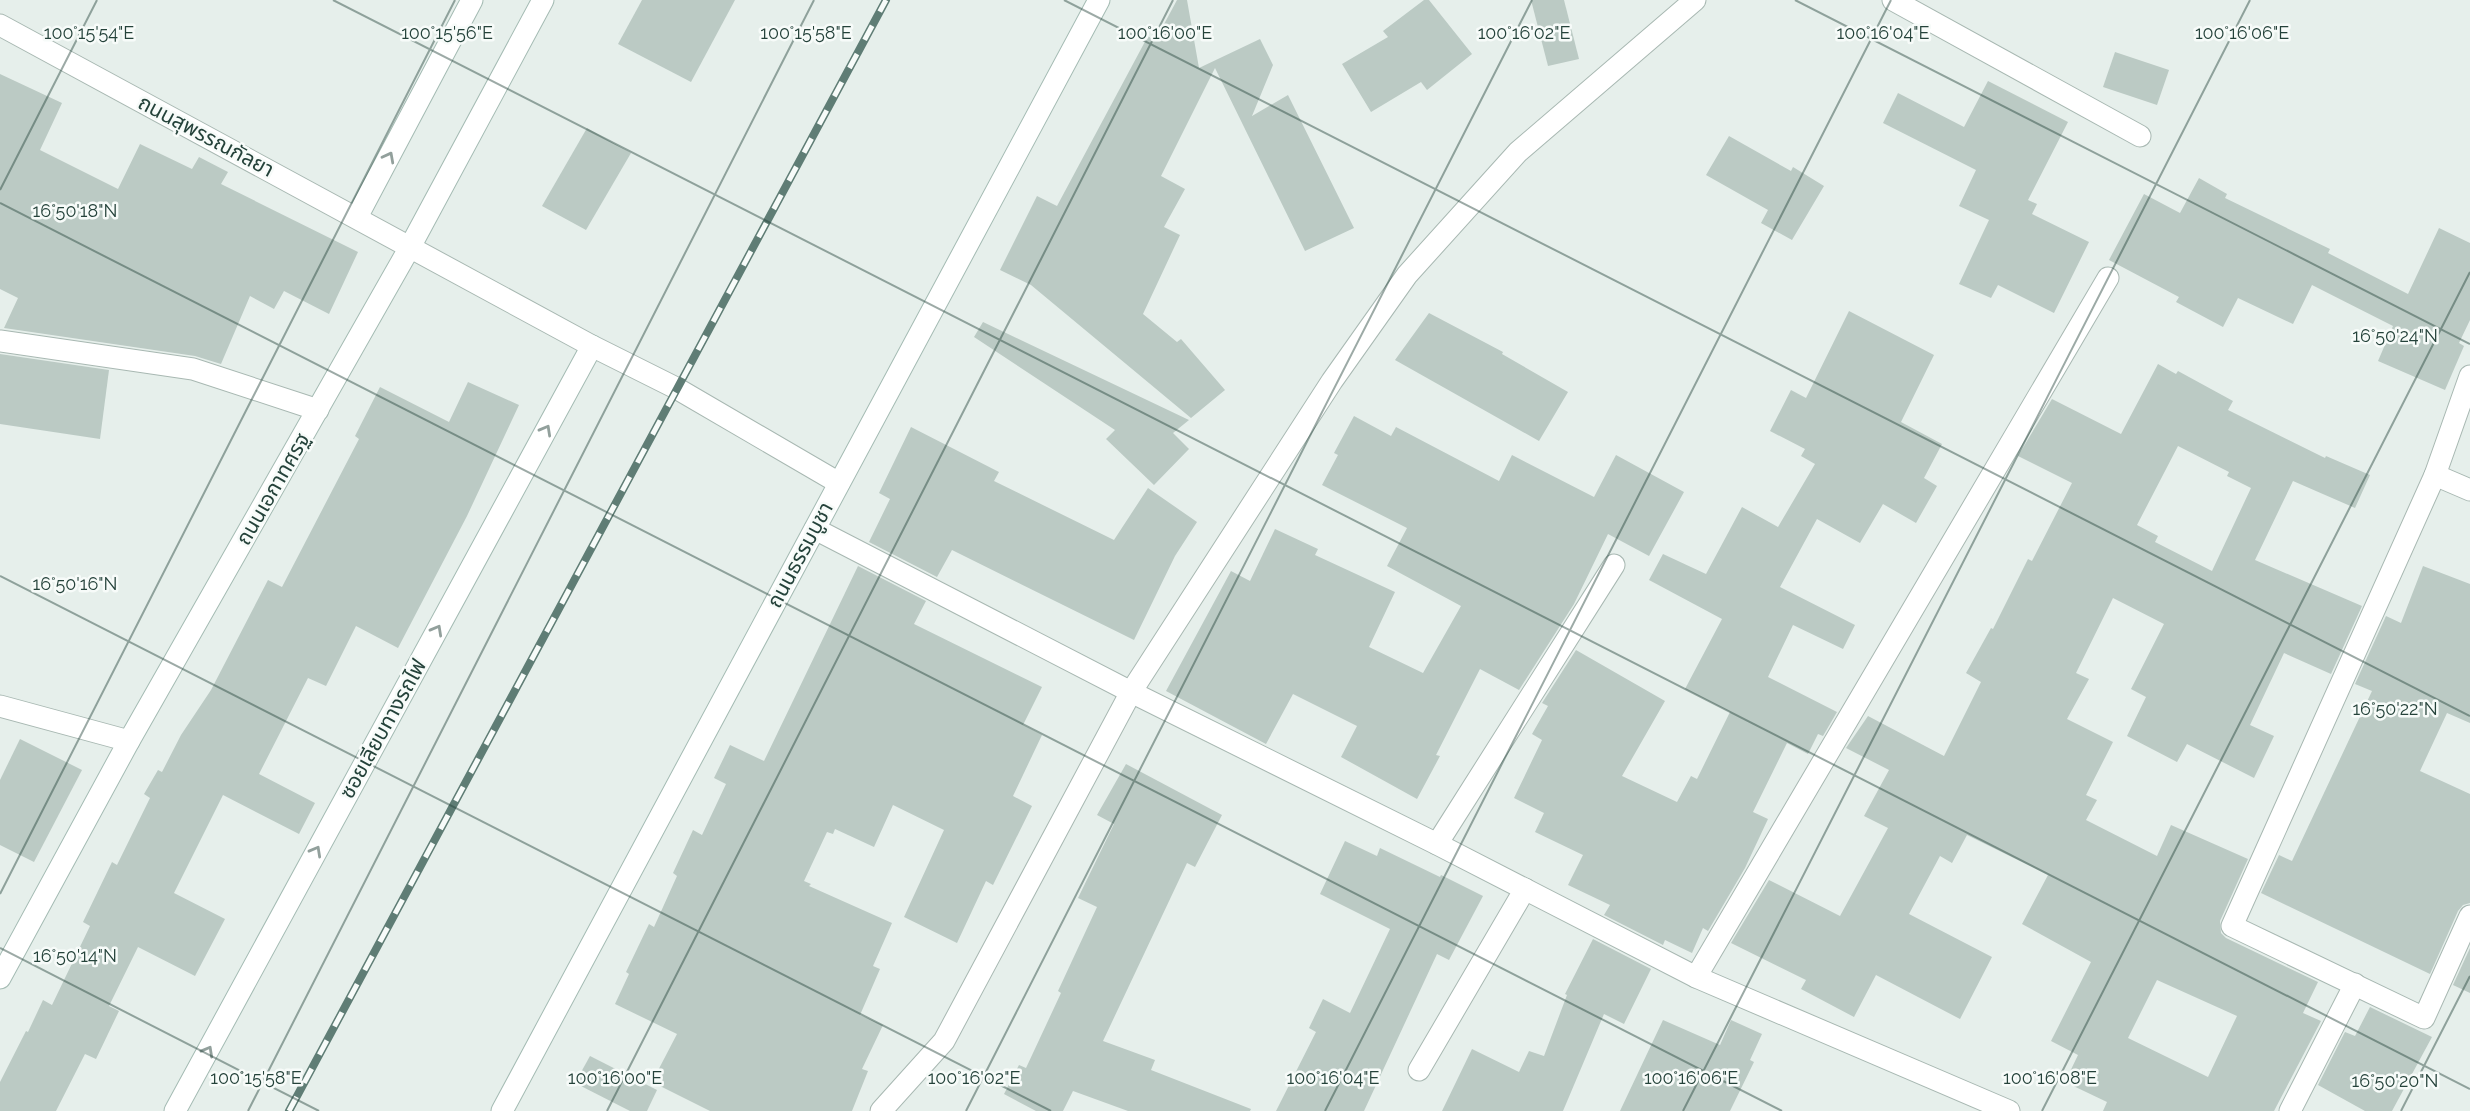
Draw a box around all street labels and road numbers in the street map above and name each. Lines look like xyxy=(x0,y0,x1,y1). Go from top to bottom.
street label: ถนนสุพรรณกัลยา xyxy=(134,89,278,183)
street label: ถนนเอกาทศรฐ xyxy=(230,428,315,549)
street label: ถนนธรรมบูชา xyxy=(761,498,839,612)
street label: ซอยเลียบทางรถไฟ xyxy=(334,655,431,803)

